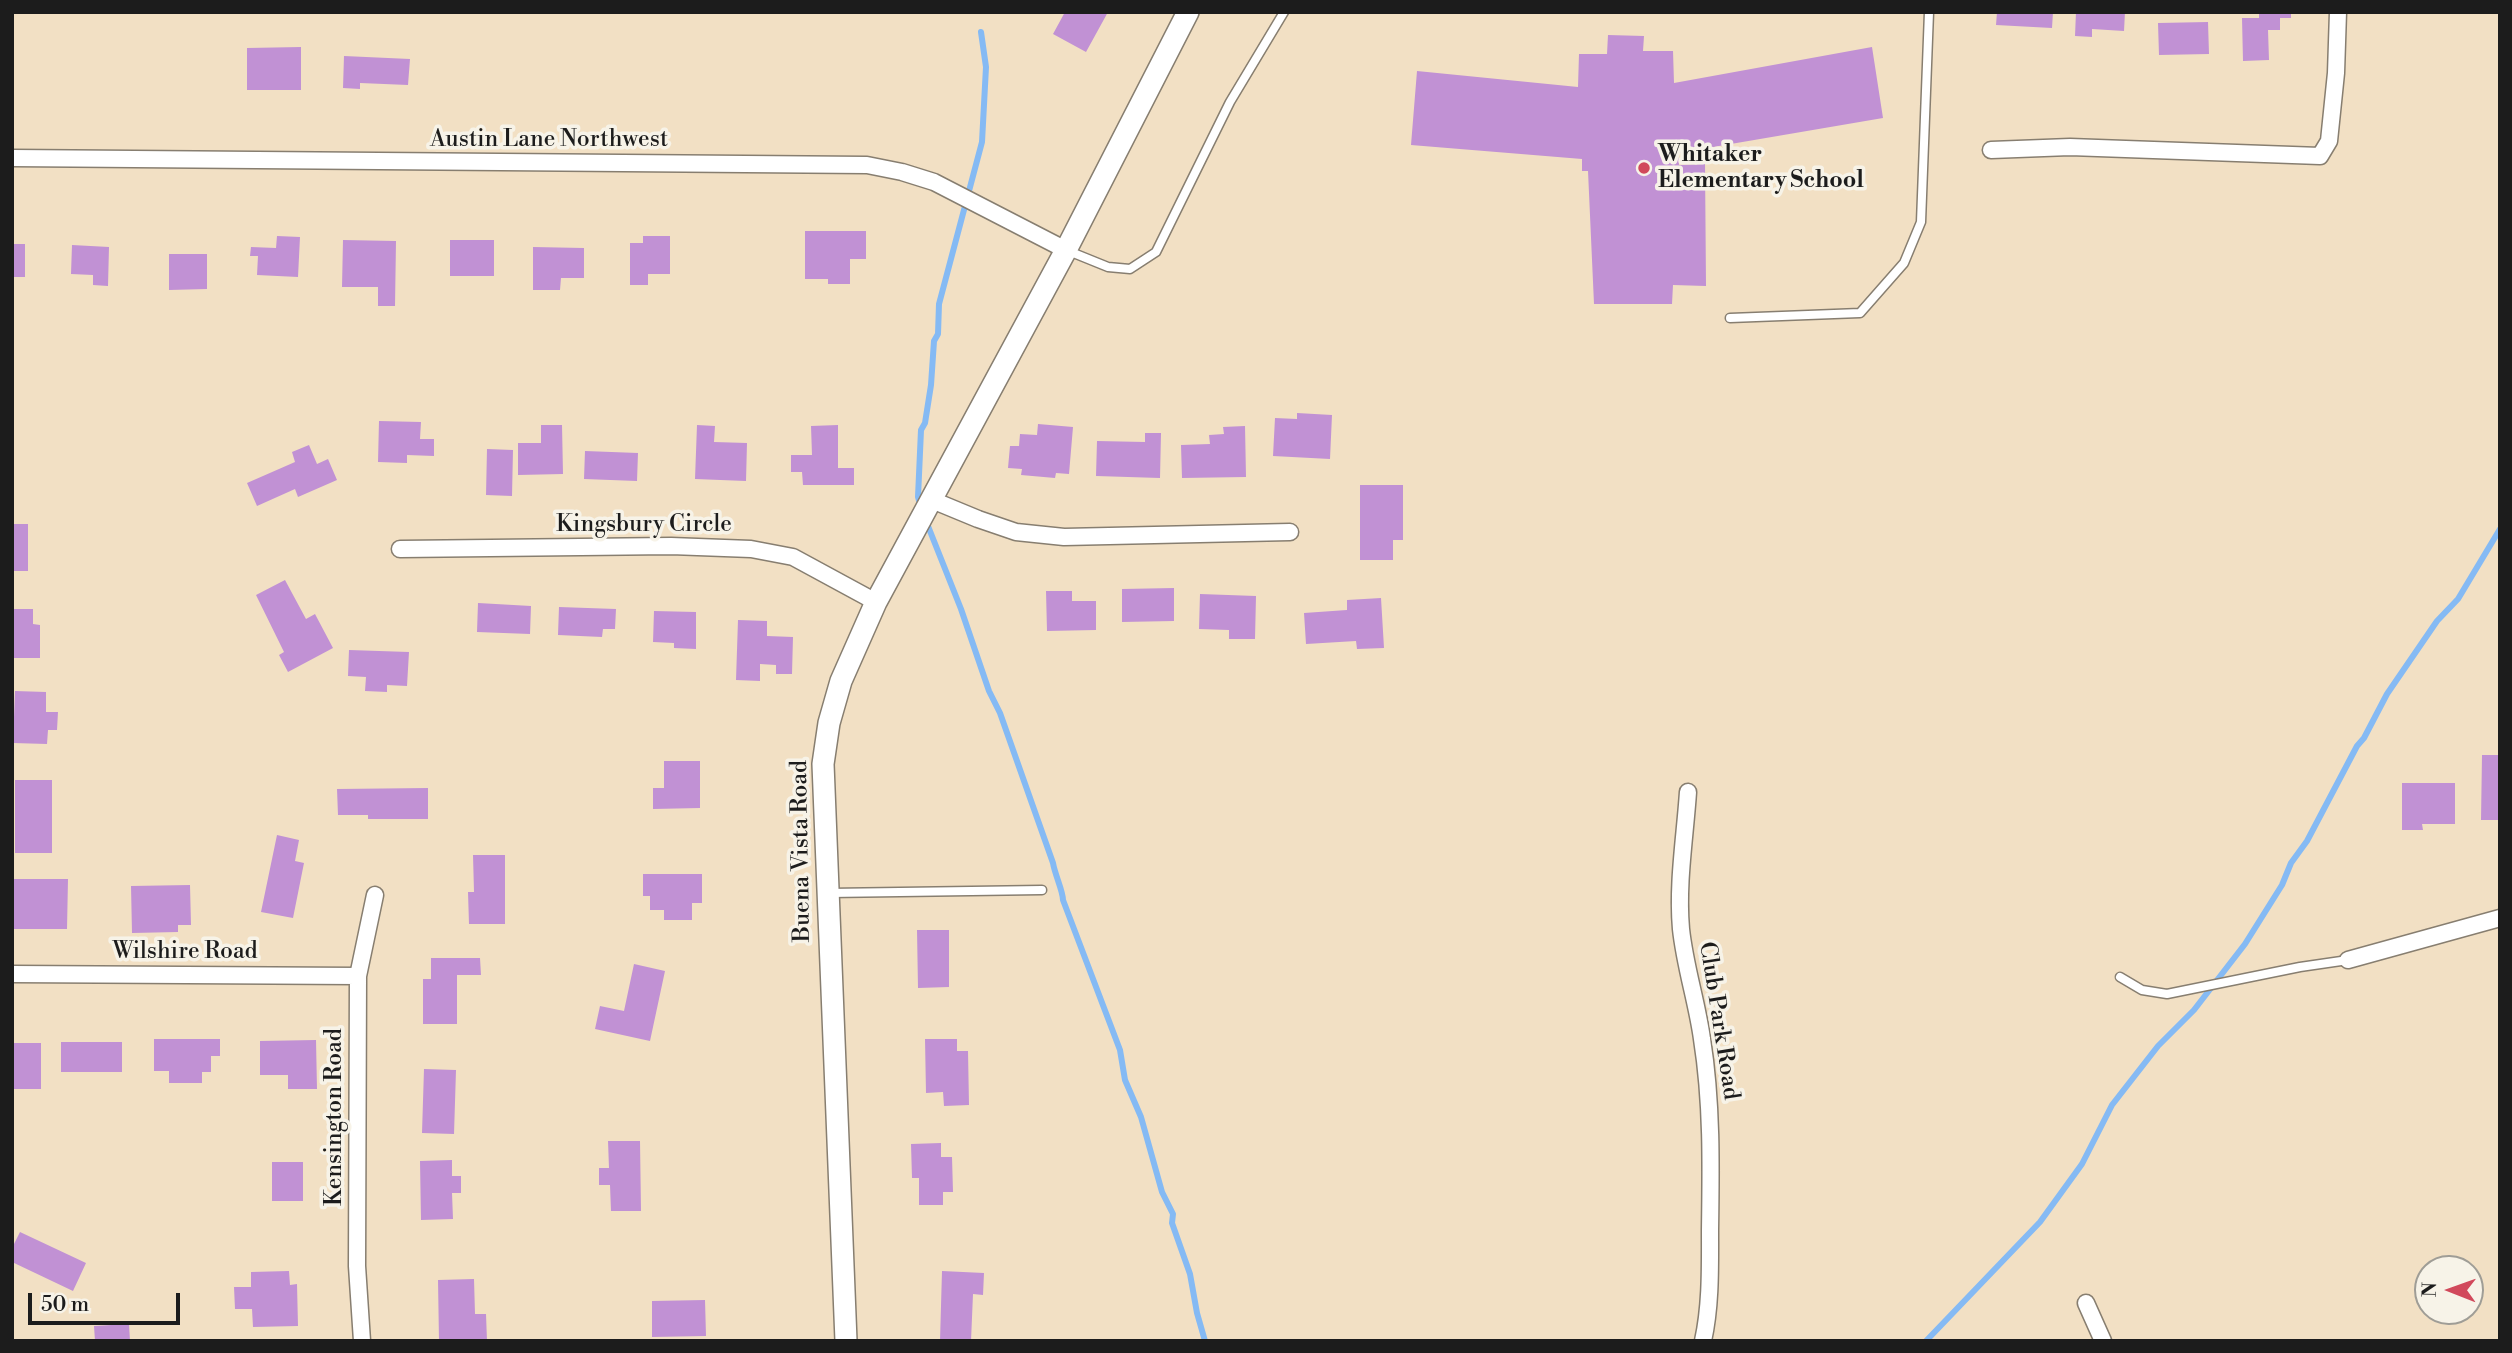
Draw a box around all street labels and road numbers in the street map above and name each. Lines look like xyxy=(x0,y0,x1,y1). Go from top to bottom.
street label: Austin Lane Northwest xyxy=(430,126,668,154)
street label: Kingsbury Circle xyxy=(556,511,732,539)
street label: Buena Vista Road xyxy=(787,760,817,942)
street label: Wilshire Road xyxy=(112,938,258,966)
street label: Club Park Road xyxy=(1692,940,1744,1102)
street label: Kensington Road xyxy=(321,1028,349,1206)

